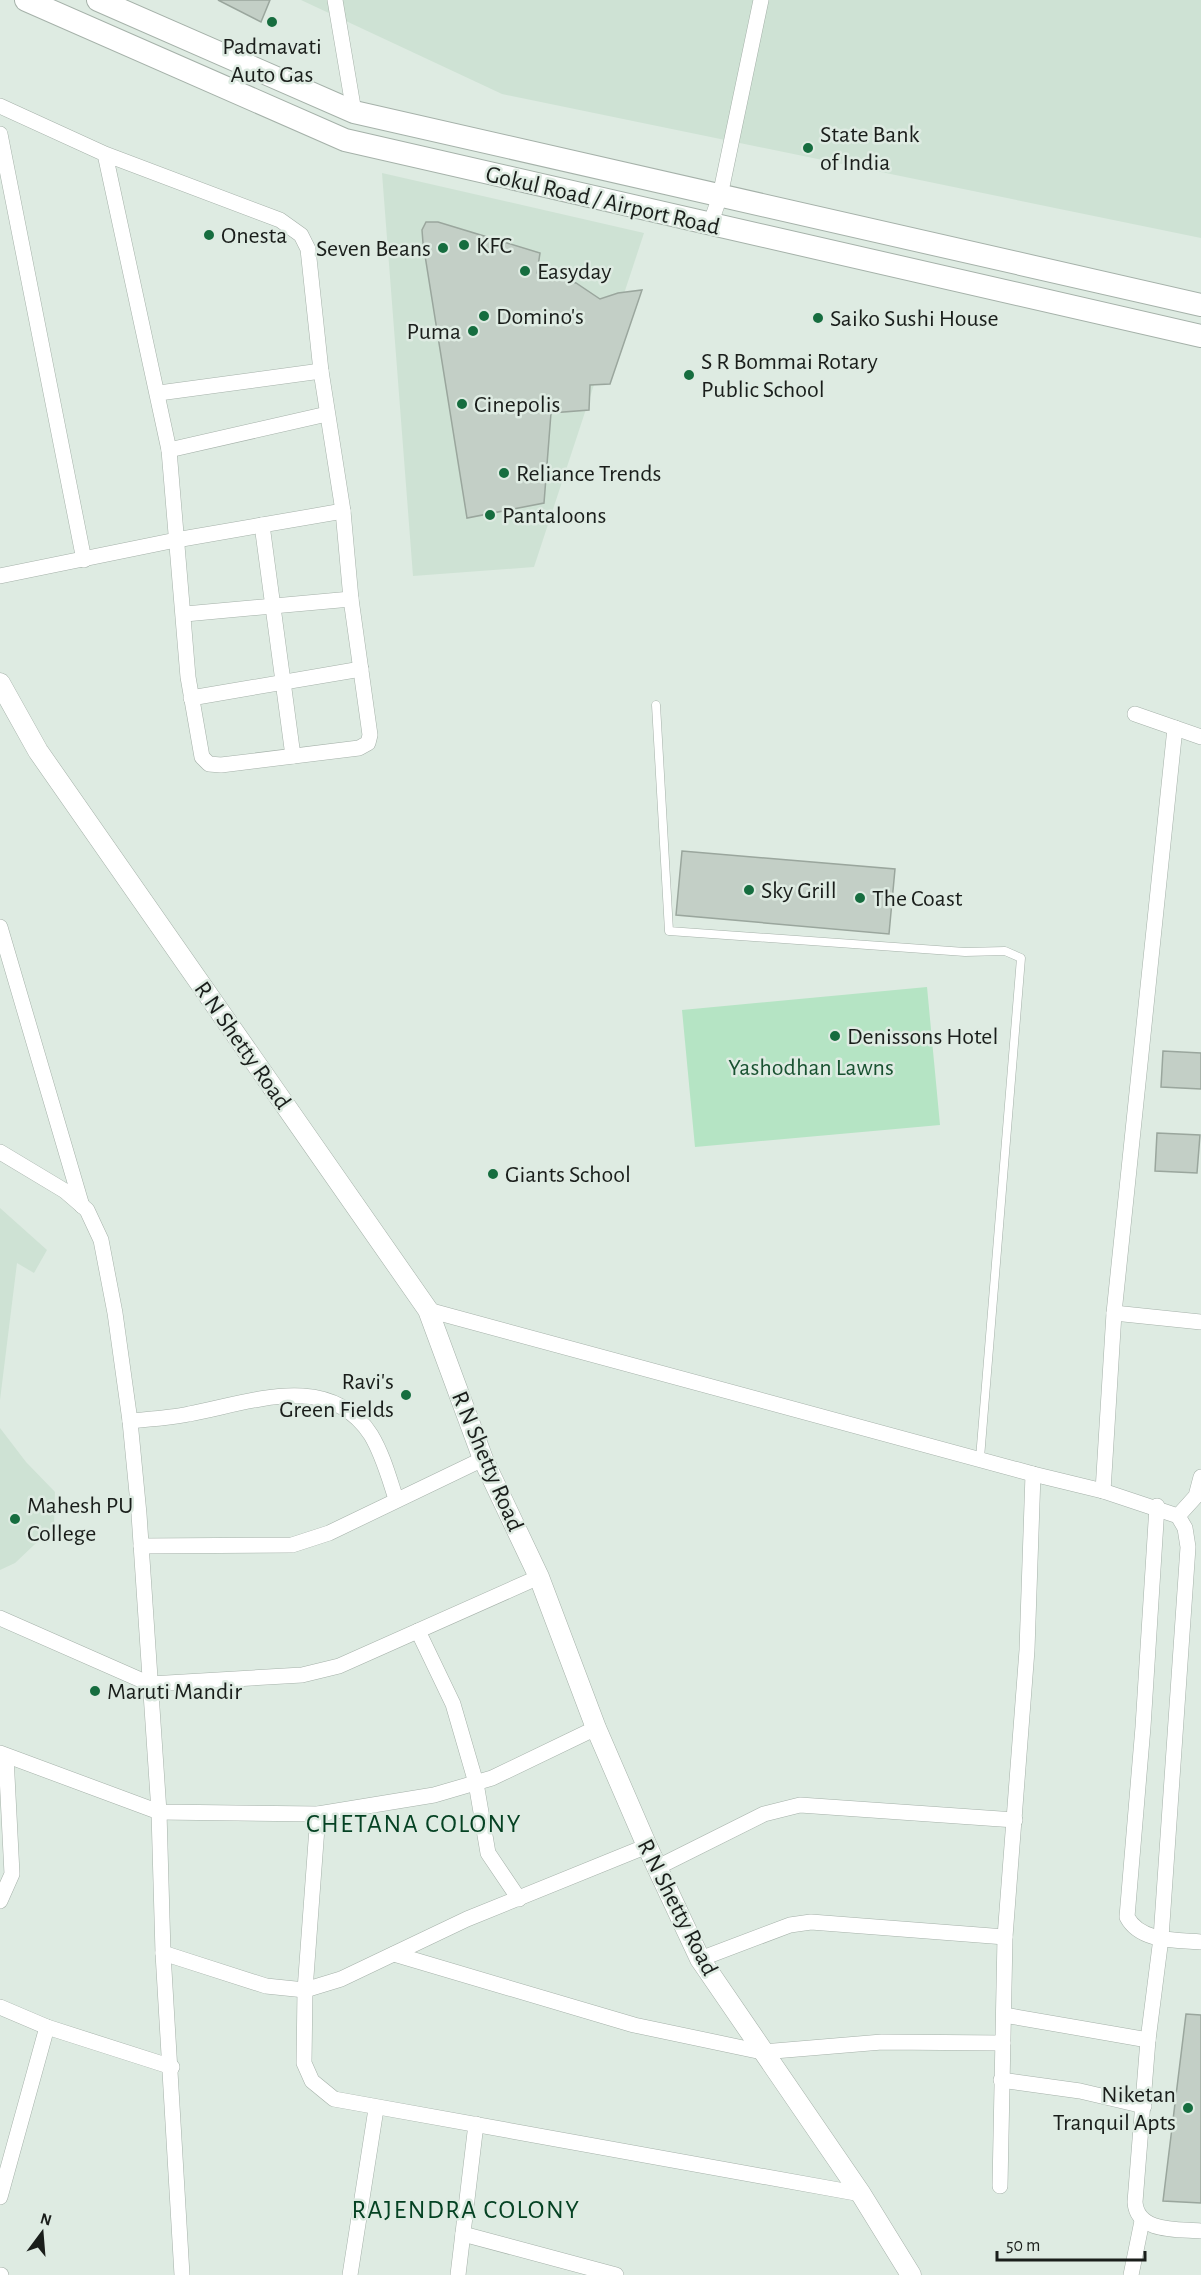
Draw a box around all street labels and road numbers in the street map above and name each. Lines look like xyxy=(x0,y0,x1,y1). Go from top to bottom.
street label: Gokul Road / Airport Road xyxy=(483,162,722,240)
street label: R N Shetty Road xyxy=(189,977,295,1114)
street label: R N Shetty Road xyxy=(447,1388,527,1535)
street label: R N Shetty Road xyxy=(632,1835,722,1980)

